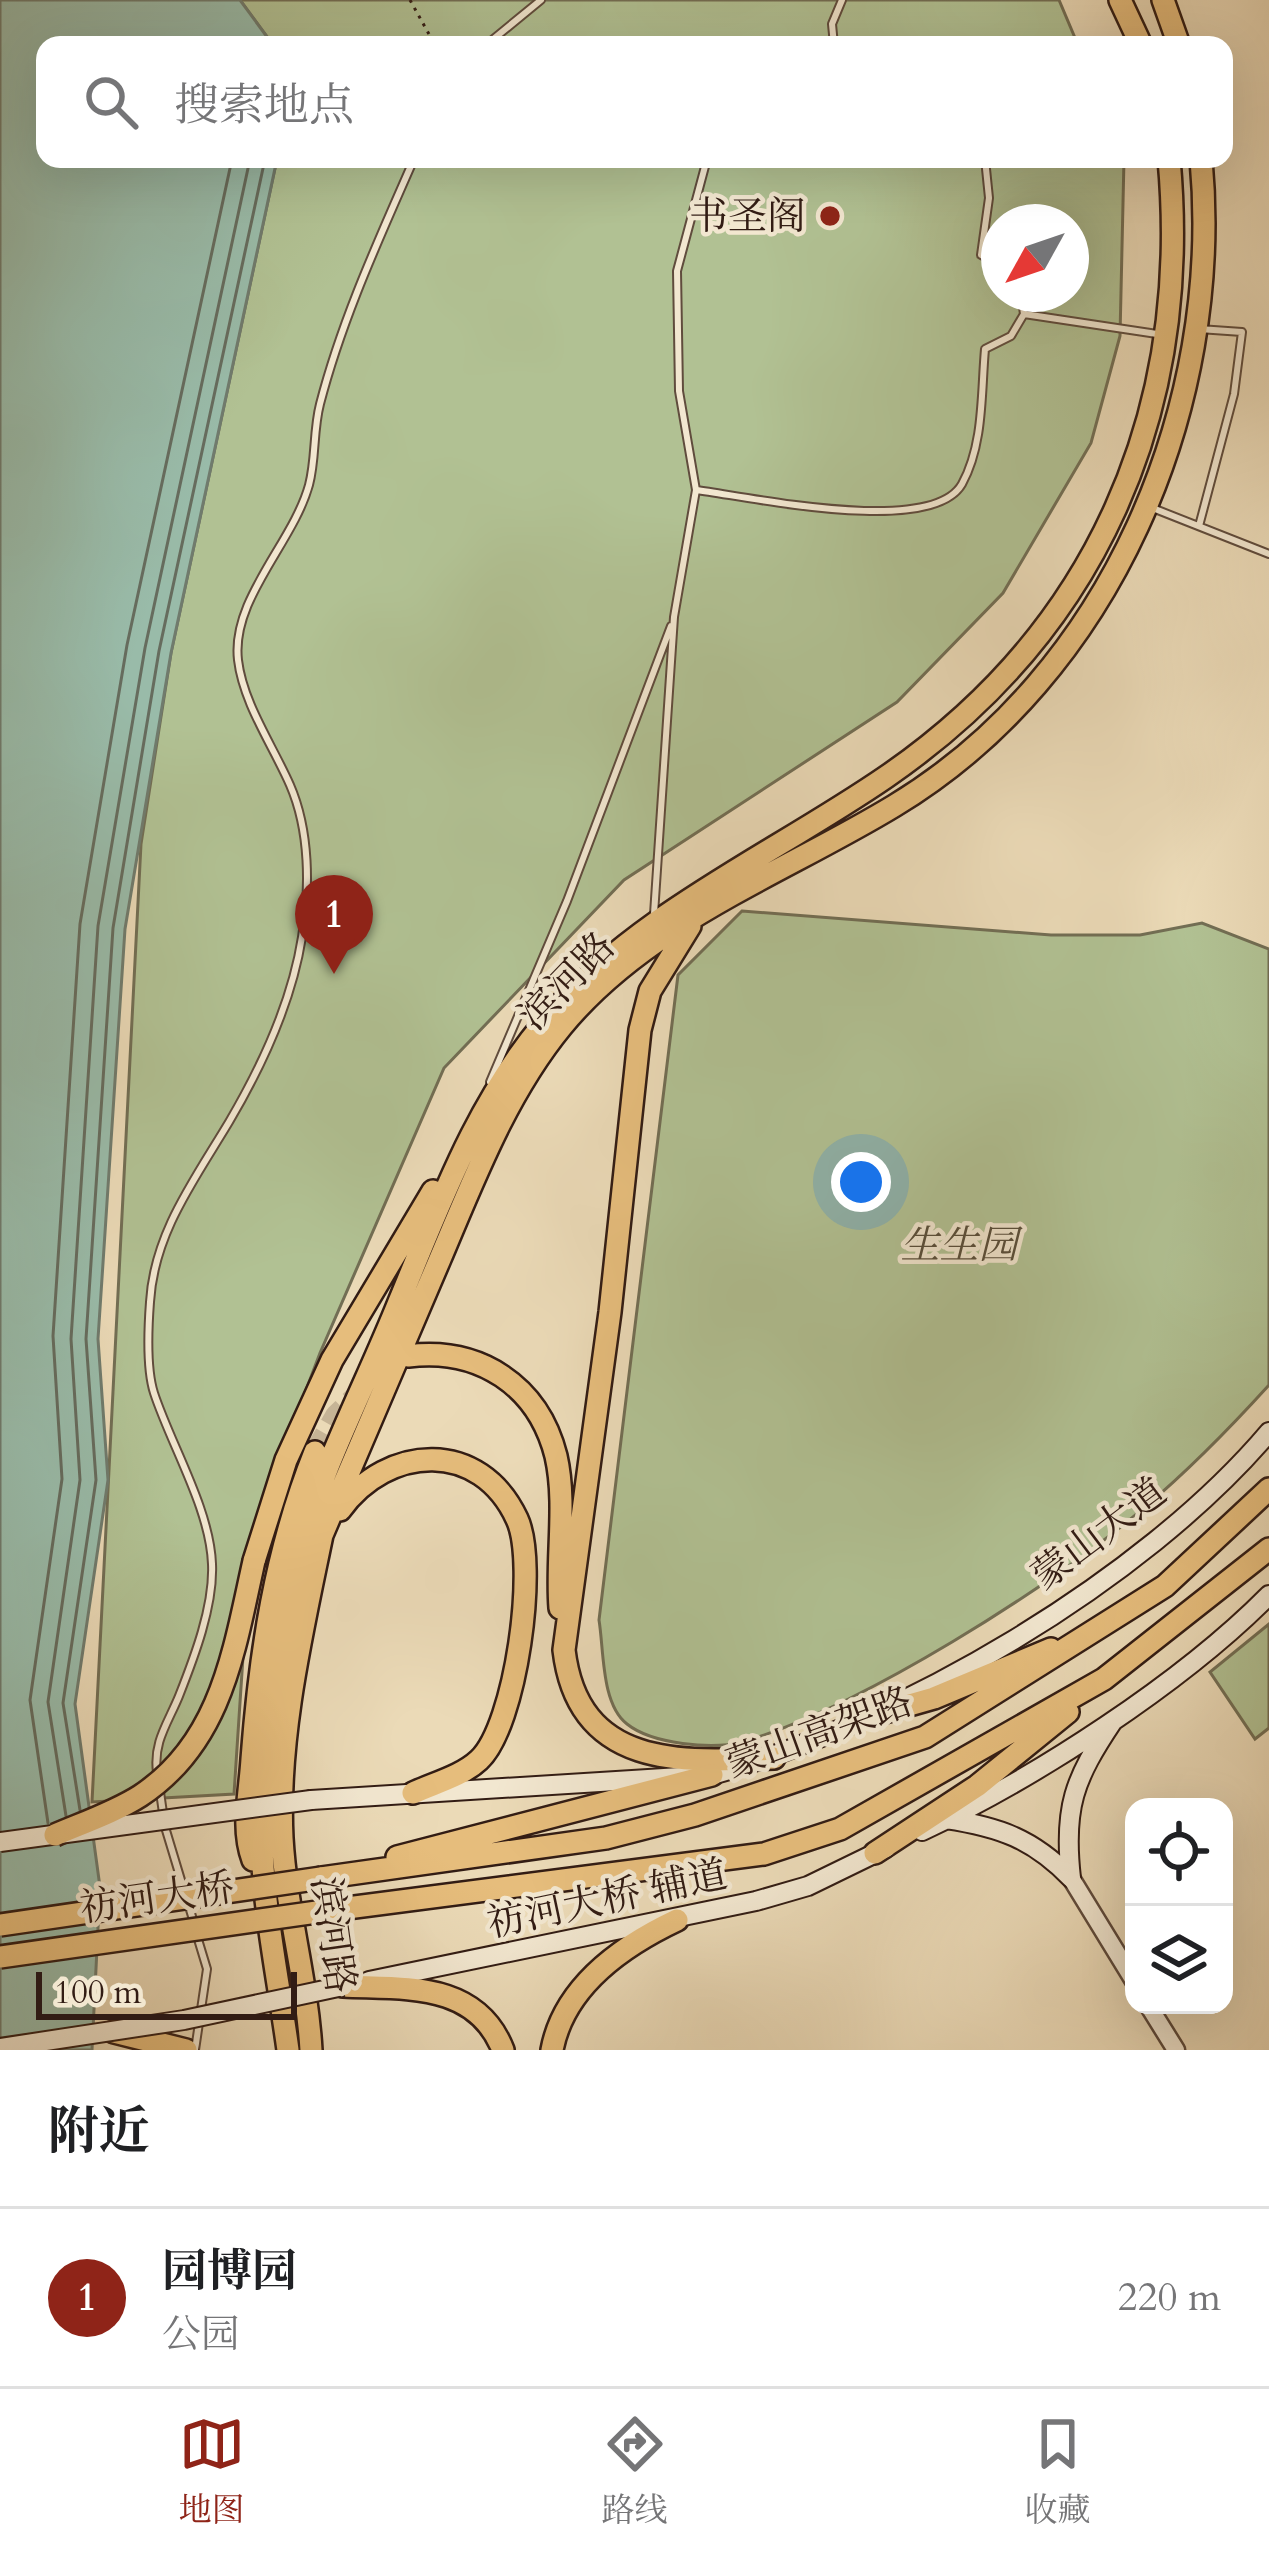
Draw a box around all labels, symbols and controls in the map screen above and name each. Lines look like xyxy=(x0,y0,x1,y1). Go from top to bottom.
search box xyxy=(36,36,1233,168)
icon: search xyxy=(78,69,144,135)
text: 搜索地点 xyxy=(174,75,354,136)
place label: 书圣阁 xyxy=(689,190,806,243)
marker: 书圣阁 xyxy=(817,203,843,229)
north arrow xyxy=(981,204,1089,312)
pin: 1 xyxy=(295,875,373,974)
street label: 滨河路 xyxy=(507,921,627,1041)
your location xyxy=(831,1152,891,1212)
park label: 生生园 xyxy=(900,1219,1023,1272)
street label: 蒙山大道 xyxy=(1021,1466,1177,1602)
street label: 蒙山高架路 xyxy=(718,1675,920,1791)
map controls xyxy=(1125,1798,1233,2014)
button: locate xyxy=(1125,1798,1233,1906)
street label: 祊河大桥 辅道 xyxy=(482,1848,732,1950)
street label: 祊河大桥 xyxy=(76,1861,238,1935)
street label: 滨河路 xyxy=(299,1873,367,1997)
button: layers xyxy=(1125,1906,1233,2014)
scale bar xyxy=(36,1966,297,2019)
text: 100 m xyxy=(54,1970,141,2015)
text: 附近 xyxy=(48,2097,150,2167)
text: 园博园 xyxy=(162,2241,297,2302)
text: 1 xyxy=(77,2271,97,2324)
text: 220 m xyxy=(1118,2271,1221,2324)
text: 公园 xyxy=(162,2308,240,2361)
tab: 地图 xyxy=(179,2411,245,2533)
tab: 路线 xyxy=(602,2411,668,2533)
tab: 收藏 xyxy=(1025,2411,1091,2533)

